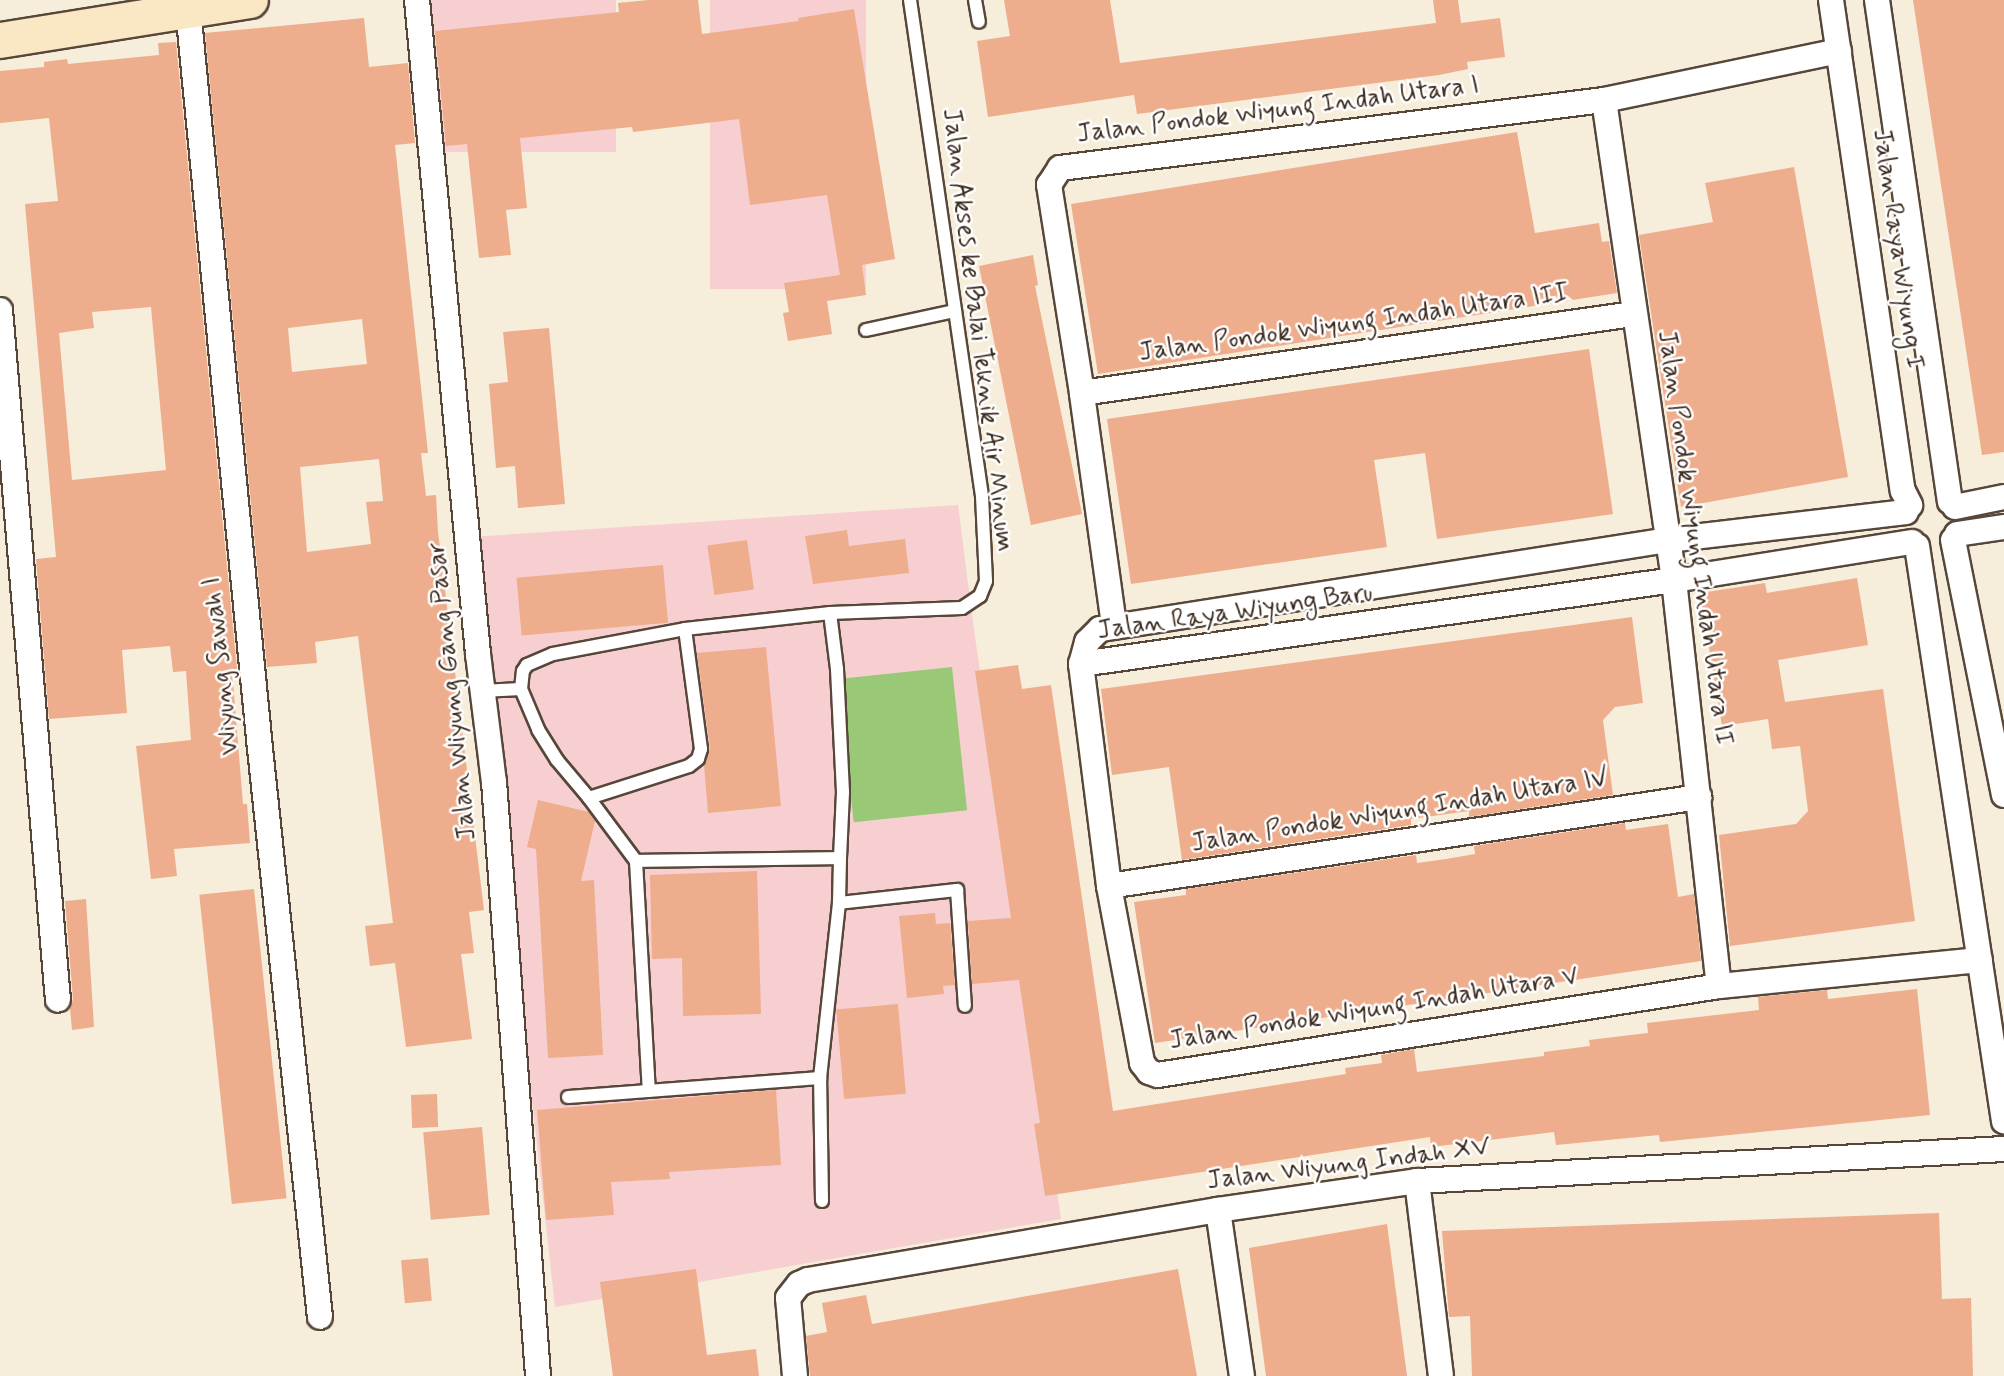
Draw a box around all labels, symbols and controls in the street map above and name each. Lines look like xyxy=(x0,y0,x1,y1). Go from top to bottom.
street label: Jalan Pondok Wiyung Indah Utara I xyxy=(1073,71,1483,151)
street label: Jalan Akses ke Balai Teknik Air Minum xyxy=(934,107,1020,553)
street label: Jalan Raya Wiyung I xyxy=(1865,128,1929,370)
street label: Jalan Pondok Wiyung Indah Utara III xyxy=(1137,278,1571,370)
street label: Jalan Pondok Wiyung Indah Utara II xyxy=(1649,325,1739,751)
street label: Jalan Wiyung Gang Pasar xyxy=(422,543,484,839)
street label: Wiyung Sawah I xyxy=(197,574,247,758)
street label: Jalan Raya Wiyung Baru xyxy=(1096,578,1374,648)
street label: Jalan Pondok Wiyung Indah Utara IV xyxy=(1187,763,1613,861)
street label: Jalan Pondok Wiyung Indah Utara V xyxy=(1167,962,1581,1058)
street label: Jalan Wiyung Indah XV xyxy=(1213,1133,1485,1197)

